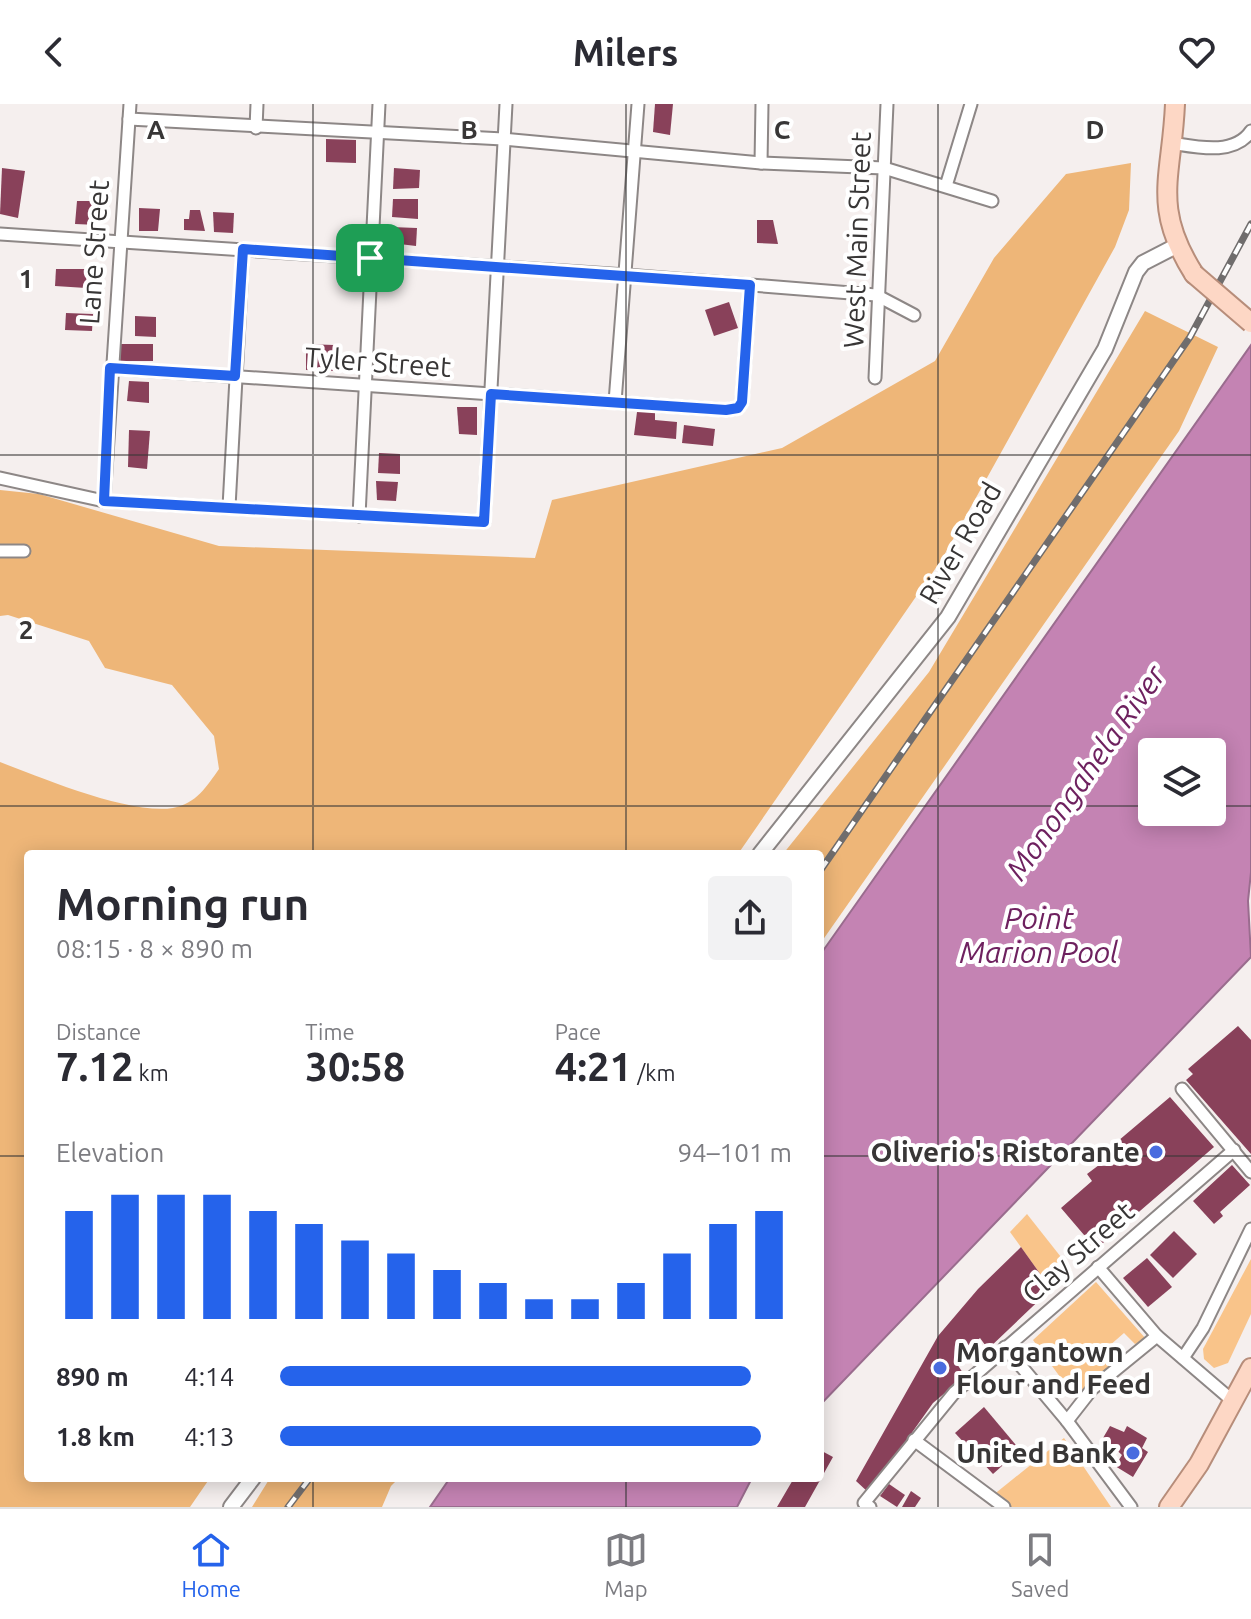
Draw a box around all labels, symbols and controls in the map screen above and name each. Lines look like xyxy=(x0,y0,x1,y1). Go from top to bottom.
icon: back xyxy=(32,30,76,74)
icon: heart xyxy=(1175,30,1219,74)
text: Milers xyxy=(573,32,678,73)
text: A xyxy=(147,115,166,144)
text: B xyxy=(460,115,478,144)
text: C xyxy=(774,115,791,144)
text: D xyxy=(1086,115,1104,144)
street label: West Main Street xyxy=(837,131,876,349)
street label: Lane Street xyxy=(73,179,114,325)
pin xyxy=(336,224,404,292)
icon: arrive xyxy=(348,236,392,280)
text: 1 xyxy=(19,264,33,293)
street label: Tyler Street xyxy=(304,341,452,382)
street label: River Road xyxy=(912,477,1007,609)
text: 2 xyxy=(19,615,33,644)
water label: Monongahela River xyxy=(999,658,1173,886)
map controls xyxy=(1138,738,1226,826)
button: layers xyxy=(1138,738,1226,826)
button: share xyxy=(708,876,792,960)
text: Morning run xyxy=(56,879,309,928)
water label: Point Marion Pool xyxy=(960,901,1119,969)
text: 08:15 · 8 × 890 m xyxy=(56,934,253,963)
text: Distance xyxy=(56,1019,141,1044)
text: Time xyxy=(305,1019,355,1044)
text: Pace xyxy=(555,1019,601,1044)
text: 7.12 xyxy=(56,1044,134,1089)
text: 30:58 xyxy=(305,1044,405,1089)
text: 4:21 xyxy=(555,1044,632,1089)
text: km xyxy=(134,1060,169,1085)
text: /km xyxy=(632,1060,675,1085)
place label: Oliverio's Ristorante xyxy=(870,1136,1140,1167)
text: Elevation xyxy=(56,1138,164,1167)
text: 94–101 m xyxy=(677,1138,792,1167)
marker: Oliverio's Ristorante xyxy=(1147,1143,1165,1161)
street label: Clay Street xyxy=(1016,1195,1140,1308)
place label: Morgantown Flour and Feed xyxy=(956,1336,1151,1399)
marker: Morgantown Flour and Feed xyxy=(931,1359,949,1377)
text: 890 m xyxy=(56,1362,129,1391)
text: 4:14 xyxy=(184,1362,234,1391)
text: 1.8 km xyxy=(56,1422,135,1451)
text: 4:13 xyxy=(184,1422,234,1451)
place label: United Bank xyxy=(956,1437,1117,1468)
marker: United Bank xyxy=(1124,1444,1142,1462)
tab: Home xyxy=(182,1528,241,1601)
tab: Map xyxy=(604,1528,648,1601)
tab: Saved xyxy=(1011,1528,1069,1601)

